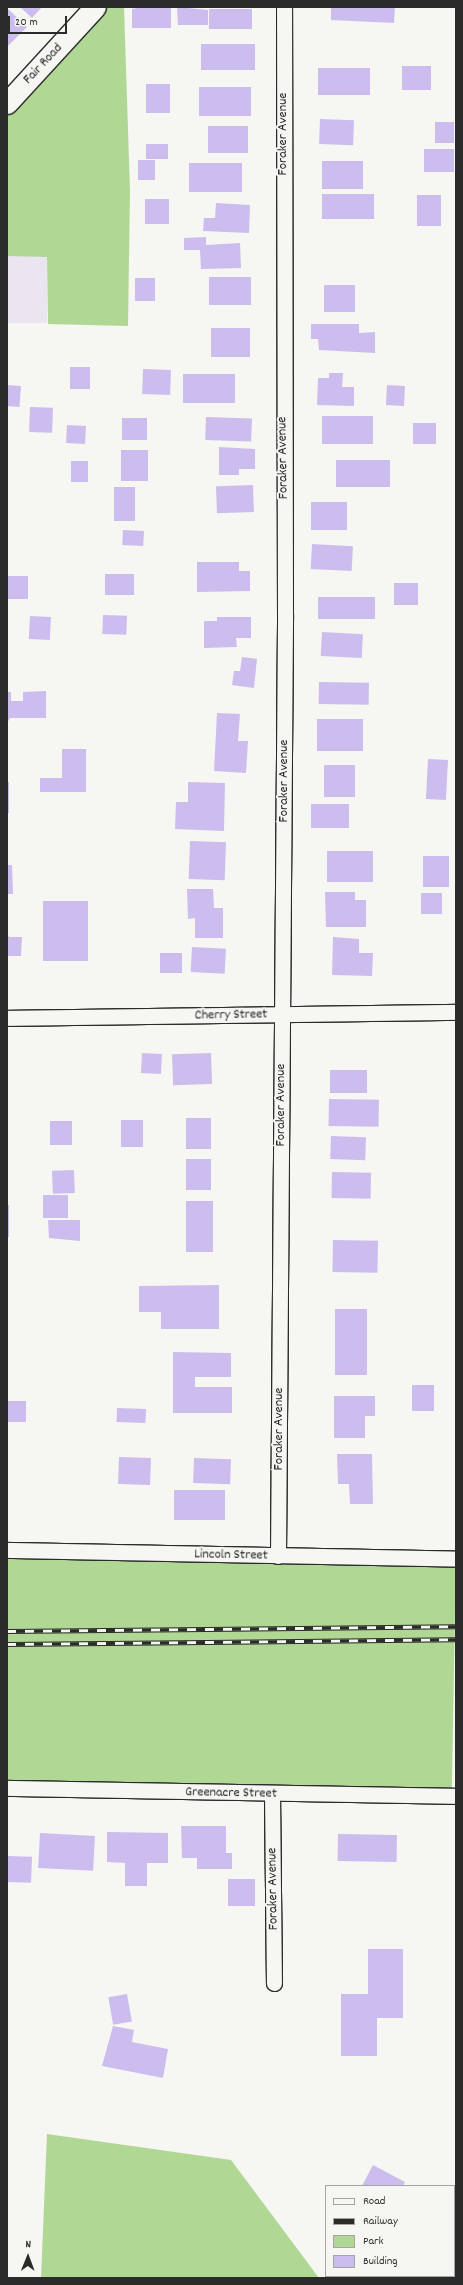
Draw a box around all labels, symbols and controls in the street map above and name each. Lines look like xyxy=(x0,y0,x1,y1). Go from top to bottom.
scale bar xyxy=(10,8,69,34)
text: 20 m xyxy=(15,14,38,31)
street label: Fair Road xyxy=(20,40,66,88)
street label: Foraker Avenue xyxy=(275,93,291,175)
street label: Foraker Avenue xyxy=(274,416,292,500)
street label: Foraker Avenue xyxy=(276,740,292,822)
street label: Cherry Street xyxy=(194,1006,268,1024)
street label: Foraker Avenue xyxy=(273,1064,289,1146)
street label: Foraker Avenue xyxy=(271,1388,287,1470)
street label: Lincoln Street xyxy=(194,1546,268,1564)
street label: Greenacre Street xyxy=(185,1784,277,1802)
street label: Foraker Avenue xyxy=(264,1847,282,1931)
legend xyxy=(325,2185,455,2277)
text: Road xyxy=(363,2193,385,2210)
text: Railway xyxy=(363,2213,398,2230)
text: Park xyxy=(363,2233,383,2250)
north arrow xyxy=(8,2237,48,2277)
text: N xyxy=(25,2237,31,2253)
text: Building xyxy=(363,2253,398,2270)

